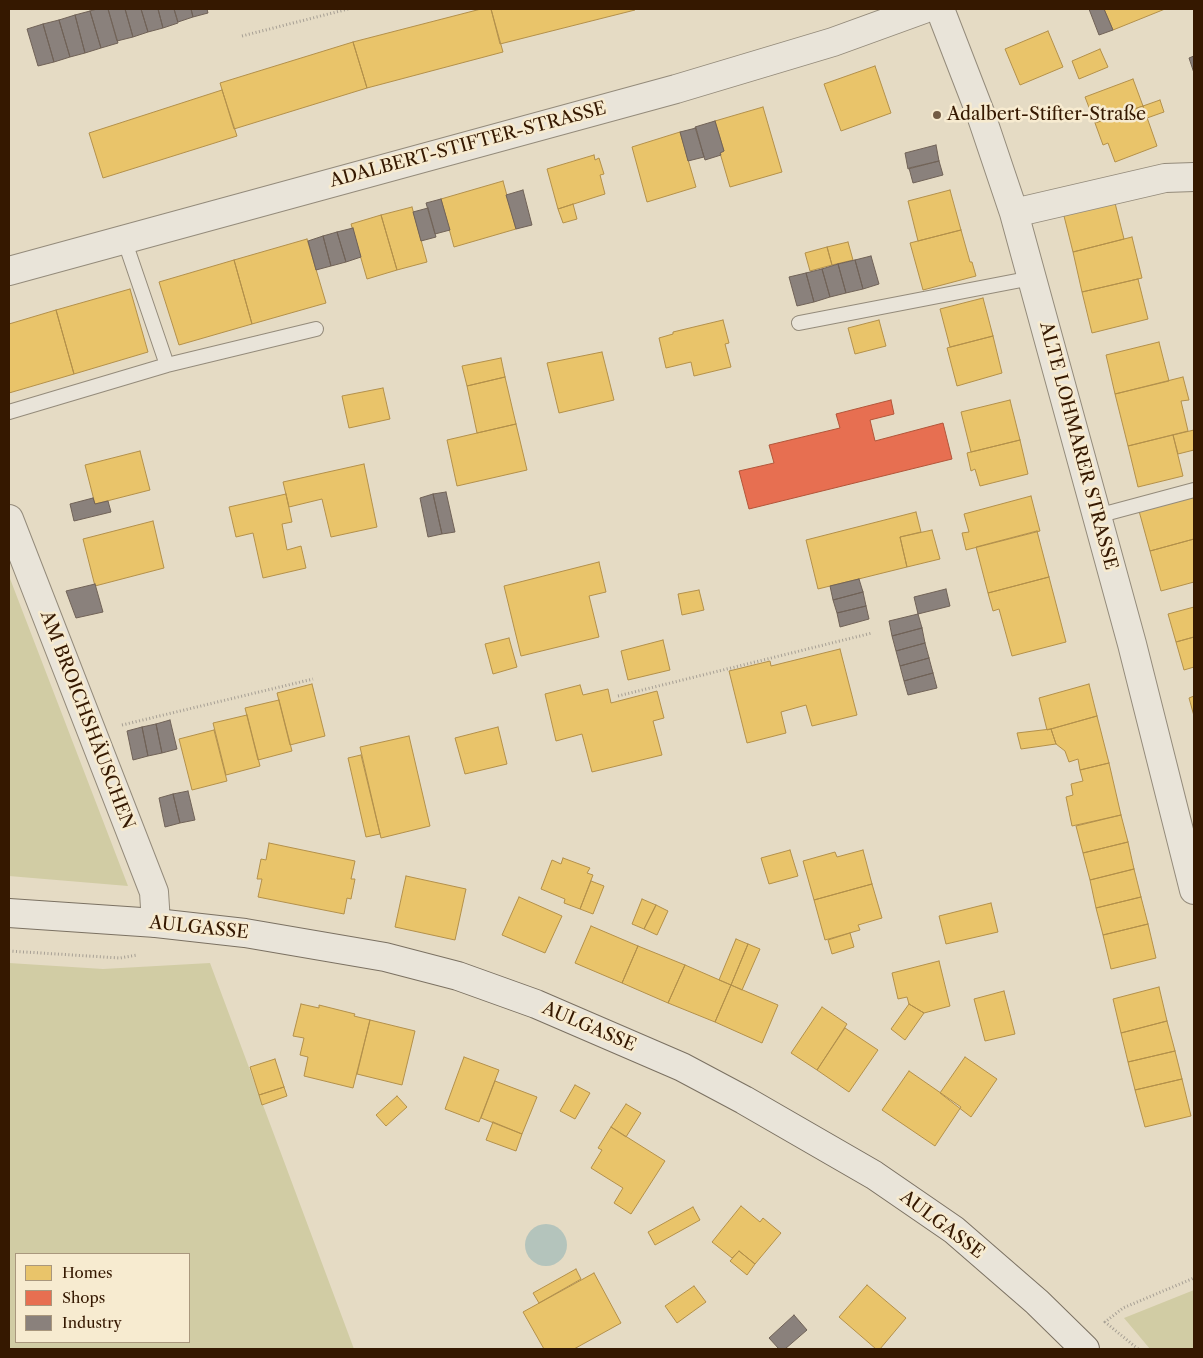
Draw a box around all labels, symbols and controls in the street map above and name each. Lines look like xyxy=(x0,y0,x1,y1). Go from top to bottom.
street label: ADALBERT-STIFTER-STRASSE xyxy=(327,98,609,192)
place label: Adalbert-Stifter-Straße xyxy=(947,104,1146,126)
marker: Adalbert-Stifter-Straße xyxy=(931,109,943,121)
street label: ALTE LOHMARER STRASSE xyxy=(1034,320,1122,572)
street label: AM BROICHSHÄUSCHEN xyxy=(35,608,139,832)
street label: AULGASSE xyxy=(148,912,250,944)
street label: AULGASSE xyxy=(539,998,639,1056)
street label: AULGASSE xyxy=(896,1186,988,1264)
legend xyxy=(15,1253,190,1343)
text: Homes xyxy=(62,1263,113,1282)
text: Shops xyxy=(62,1288,105,1307)
text: Industry xyxy=(62,1313,122,1332)

